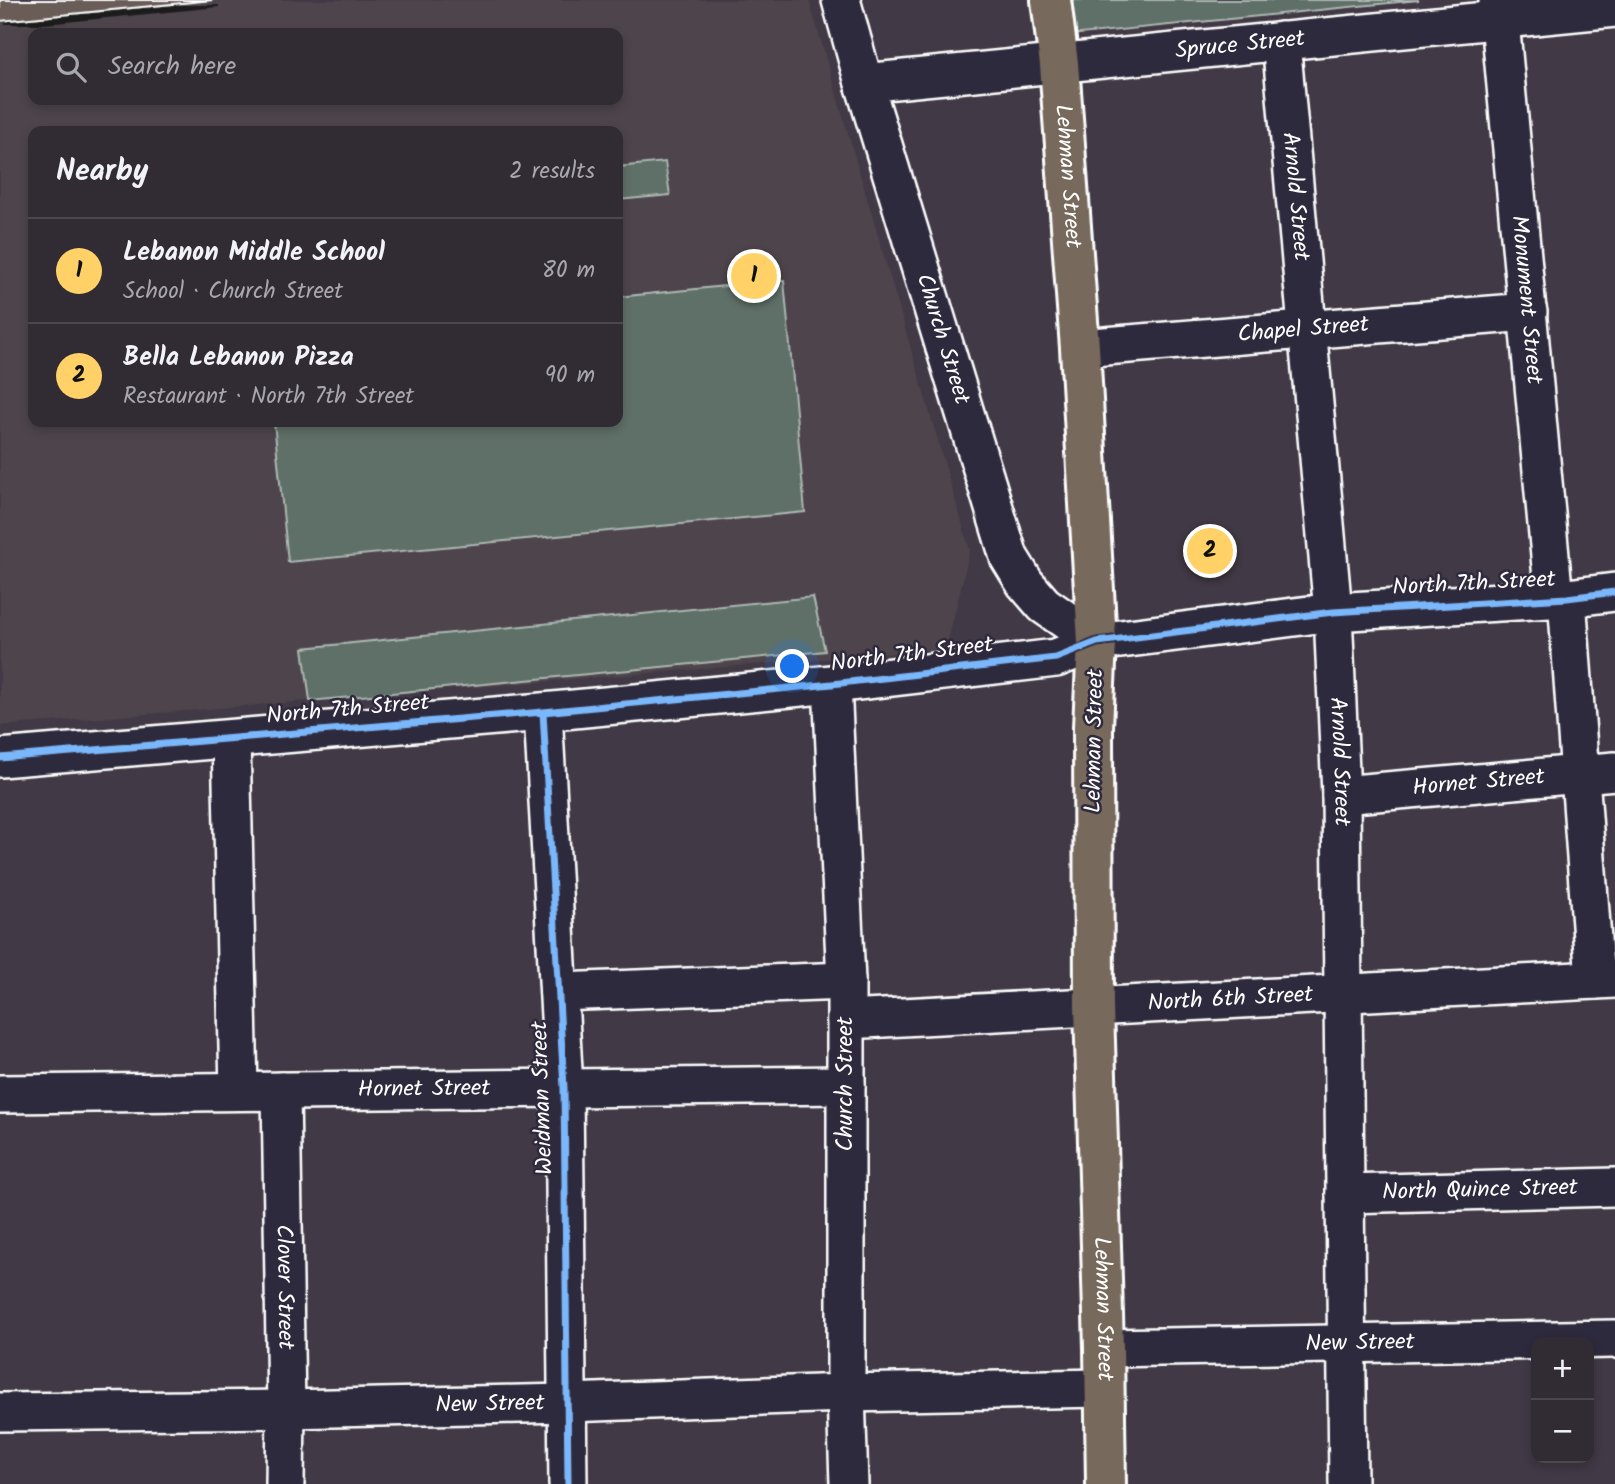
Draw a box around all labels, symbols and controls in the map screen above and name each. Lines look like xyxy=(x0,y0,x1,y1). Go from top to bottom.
street label: Spruce Street xyxy=(1174,21,1308,70)
search box xyxy=(28,28,623,105)
text: Search here xyxy=(108,46,236,88)
icon: search xyxy=(52,48,90,86)
street label: Lehman Street xyxy=(1044,103,1091,251)
street label: Arnold Street xyxy=(1271,130,1319,263)
text: Nearby xyxy=(56,148,148,196)
text: 2 results xyxy=(509,154,595,190)
street label: Monument Street xyxy=(1500,214,1552,387)
text: Lebanon Middle School xyxy=(123,232,385,274)
pin: 1 xyxy=(731,250,777,302)
text: 1 xyxy=(76,253,82,289)
text: 80 m xyxy=(542,253,595,289)
street label: Church Street xyxy=(905,269,980,410)
text: School · Church Street xyxy=(123,274,343,310)
street label: Chapel Street xyxy=(1236,307,1371,353)
text: Bella Lebanon Pizza xyxy=(123,337,354,379)
text: 2 xyxy=(72,358,86,394)
text: 90 m xyxy=(545,358,595,394)
text: Restaurant · North 7th Street xyxy=(123,379,414,415)
pin: 2 xyxy=(1187,525,1233,577)
street label: North 7th Street xyxy=(1391,562,1558,606)
street label: North 7th Street xyxy=(829,627,996,683)
your location xyxy=(775,649,809,683)
street label: Lehman Street xyxy=(1076,668,1114,813)
street label: North 7th Street xyxy=(265,685,432,735)
street label: Arnold Street xyxy=(1319,696,1359,827)
street label: Hornet Street xyxy=(1411,759,1547,807)
street label: North 6th Street xyxy=(1147,977,1315,1022)
street label: Church Street xyxy=(828,1015,864,1151)
street label: Weidman Street xyxy=(522,1019,564,1176)
street label: Hornet Street xyxy=(357,1071,492,1108)
street label: North Quince Street xyxy=(1382,1170,1579,1211)
street label: Clover Street xyxy=(265,1224,303,1351)
street label: Lehman Street xyxy=(1083,1236,1123,1382)
street label: New Street xyxy=(1305,1325,1416,1362)
map controls xyxy=(1531,1337,1594,1463)
button: + xyxy=(1531,1337,1594,1400)
street label: New Street xyxy=(435,1385,546,1424)
button: − xyxy=(1531,1400,1594,1463)

